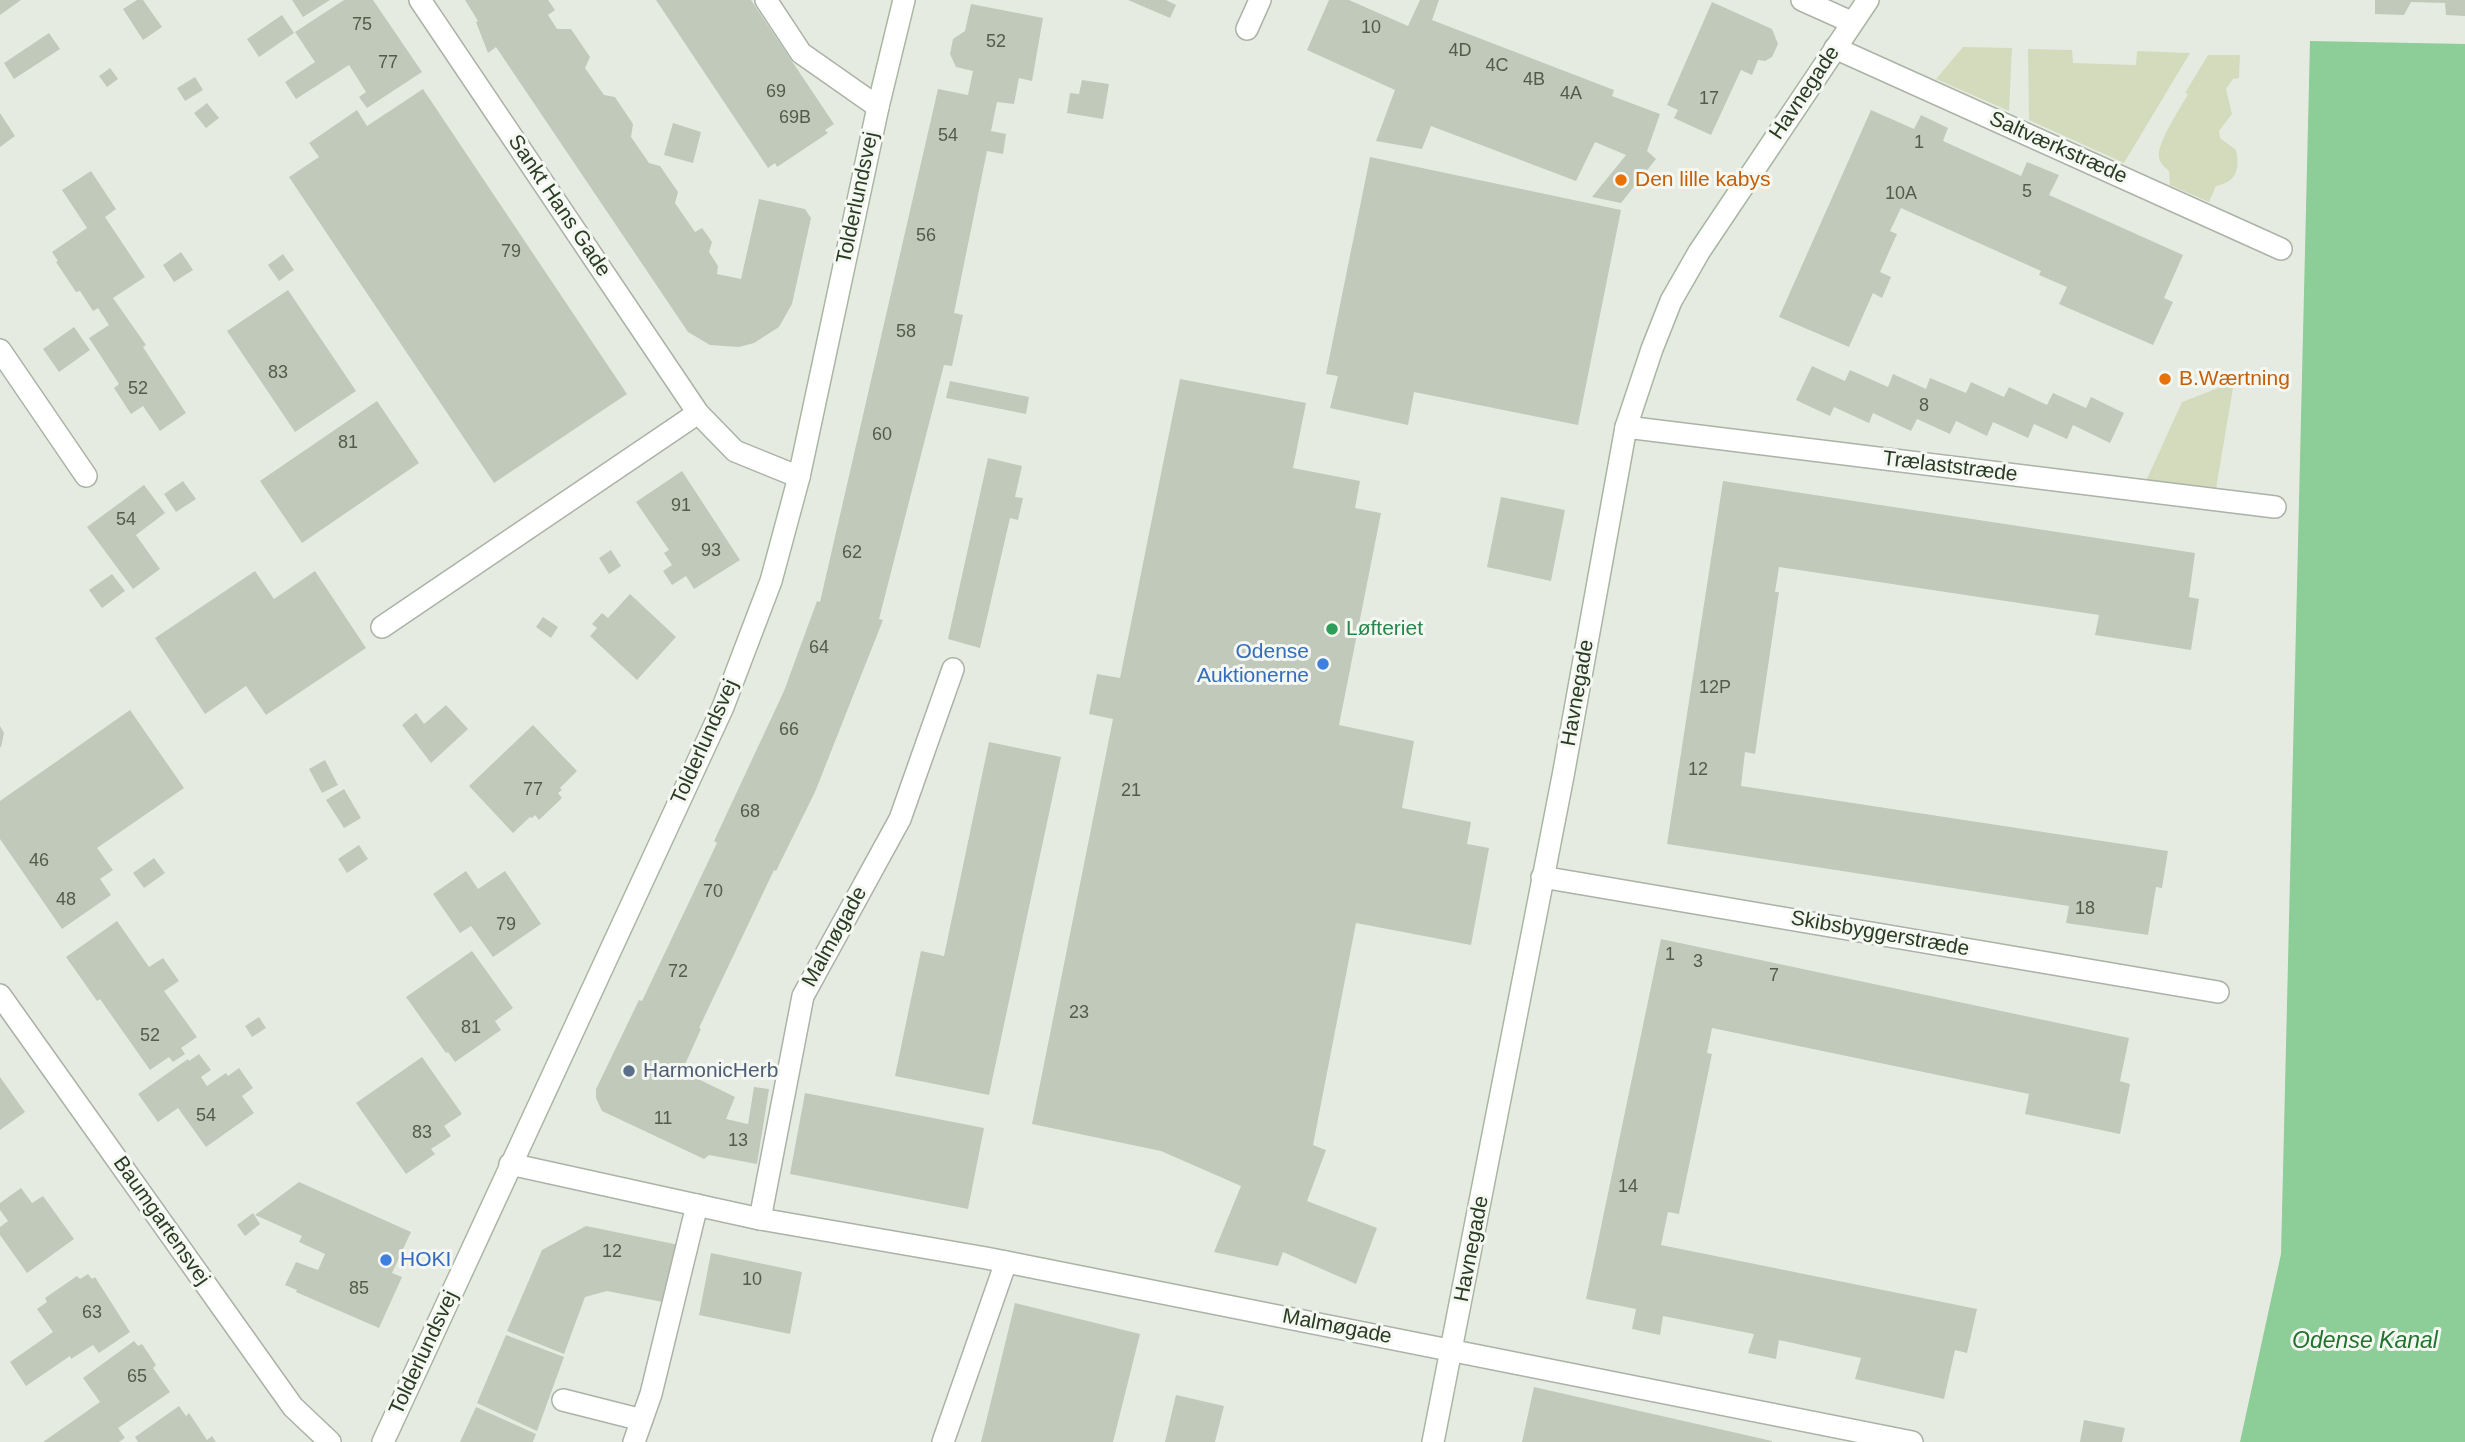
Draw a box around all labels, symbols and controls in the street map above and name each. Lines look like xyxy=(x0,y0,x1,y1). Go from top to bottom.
house number: 75 xyxy=(352,14,372,36)
house number: 10 xyxy=(1361,17,1381,39)
house number: 52 xyxy=(986,31,1006,53)
house number: 4D xyxy=(1448,40,1472,62)
street label: Havnegade xyxy=(1765,41,1845,145)
house number: 77 xyxy=(378,52,398,74)
house number: 4C xyxy=(1485,55,1509,77)
house number: 4B xyxy=(1523,69,1545,91)
house number: 69 xyxy=(766,81,786,103)
house number: 4A xyxy=(1560,83,1582,105)
house number: 17 xyxy=(1699,88,1719,110)
street label: Saltværkstræde xyxy=(1985,106,2131,190)
house number: 69B xyxy=(779,107,811,129)
house number: 54 xyxy=(938,125,958,147)
street label: Sankt Hans Gade xyxy=(502,130,616,282)
street label: Tolderlundsvej xyxy=(832,130,884,266)
house number: 1 xyxy=(1914,132,1924,154)
place label: Den lille kabys xyxy=(1635,167,1770,193)
marker: Den lille kabys xyxy=(1613,172,1629,188)
house number: 5 xyxy=(2022,181,2032,203)
house number: 10A xyxy=(1885,183,1917,205)
house number: 56 xyxy=(916,225,936,247)
house number: 79 xyxy=(501,241,521,263)
house number: 58 xyxy=(896,321,916,343)
house number: 83 xyxy=(268,362,288,384)
place label: B.Wærtning xyxy=(2179,366,2290,392)
marker: B.Wærtning xyxy=(2157,371,2173,387)
house number: 52 xyxy=(128,378,148,400)
house number: 8 xyxy=(1919,395,1929,417)
house number: 60 xyxy=(872,424,892,446)
house number: 81 xyxy=(338,432,358,454)
street label: Trælaststræde xyxy=(1881,446,2019,488)
house number: 91 xyxy=(671,495,691,517)
house number: 54 xyxy=(116,509,136,531)
house number: 93 xyxy=(701,540,721,562)
house number: 62 xyxy=(842,542,862,564)
place label: Løfteriet xyxy=(1346,616,1423,642)
marker: Løfteriet xyxy=(1324,621,1340,637)
house number: 64 xyxy=(809,637,829,659)
street label: Havnegade xyxy=(1556,638,1600,748)
place label: Odense Auktionerne xyxy=(1197,639,1309,689)
marker: Odense Auktionerne xyxy=(1315,656,1331,672)
street label: Tolderlundsvej xyxy=(666,676,744,808)
house number: 12P xyxy=(1699,677,1731,699)
house number: 66 xyxy=(779,719,799,741)
house number: 12 xyxy=(1688,759,1708,781)
house number: 77 xyxy=(523,779,543,801)
house number: 21 xyxy=(1121,780,1141,802)
house number: 68 xyxy=(740,801,760,823)
house number: 46 xyxy=(29,850,49,872)
house number: 70 xyxy=(703,881,723,903)
street label: Malmøgade xyxy=(797,882,873,992)
house number: 48 xyxy=(56,889,76,911)
house number: 18 xyxy=(2075,898,2095,920)
street label: Skibsbyggerstræde xyxy=(1789,906,1971,962)
house number: 79 xyxy=(496,914,516,936)
house number: 1 xyxy=(1665,944,1675,966)
house number: 3 xyxy=(1693,951,1703,973)
house number: 72 xyxy=(668,961,688,983)
house number: 7 xyxy=(1769,965,1779,987)
house number: 23 xyxy=(1069,1002,1089,1024)
house number: 81 xyxy=(461,1017,481,1039)
house number: 52 xyxy=(140,1025,160,1047)
place label: HarmonicHerb xyxy=(643,1058,778,1084)
marker: HarmonicHerb xyxy=(621,1063,637,1079)
house number: 54 xyxy=(196,1105,216,1127)
house number: 11 xyxy=(654,1108,672,1130)
house number: 83 xyxy=(412,1122,432,1144)
house number: 13 xyxy=(728,1130,748,1152)
street label: Baumgartensvej xyxy=(107,1152,215,1290)
house number: 14 xyxy=(1618,1176,1638,1198)
street label: Havnegade xyxy=(1449,1194,1495,1304)
house number: 12 xyxy=(602,1241,622,1263)
place label: HOKI xyxy=(400,1247,451,1273)
marker: HOKI xyxy=(378,1252,394,1268)
house number: 10 xyxy=(742,1269,762,1291)
house number: 85 xyxy=(349,1278,369,1300)
street label: Tolderlundsvej xyxy=(384,1287,464,1419)
house number: 63 xyxy=(82,1302,102,1324)
street label: Malmøgade xyxy=(1280,1304,1394,1350)
water label: Odense Kanal xyxy=(2292,1328,2438,1356)
house number: 65 xyxy=(127,1366,147,1388)

